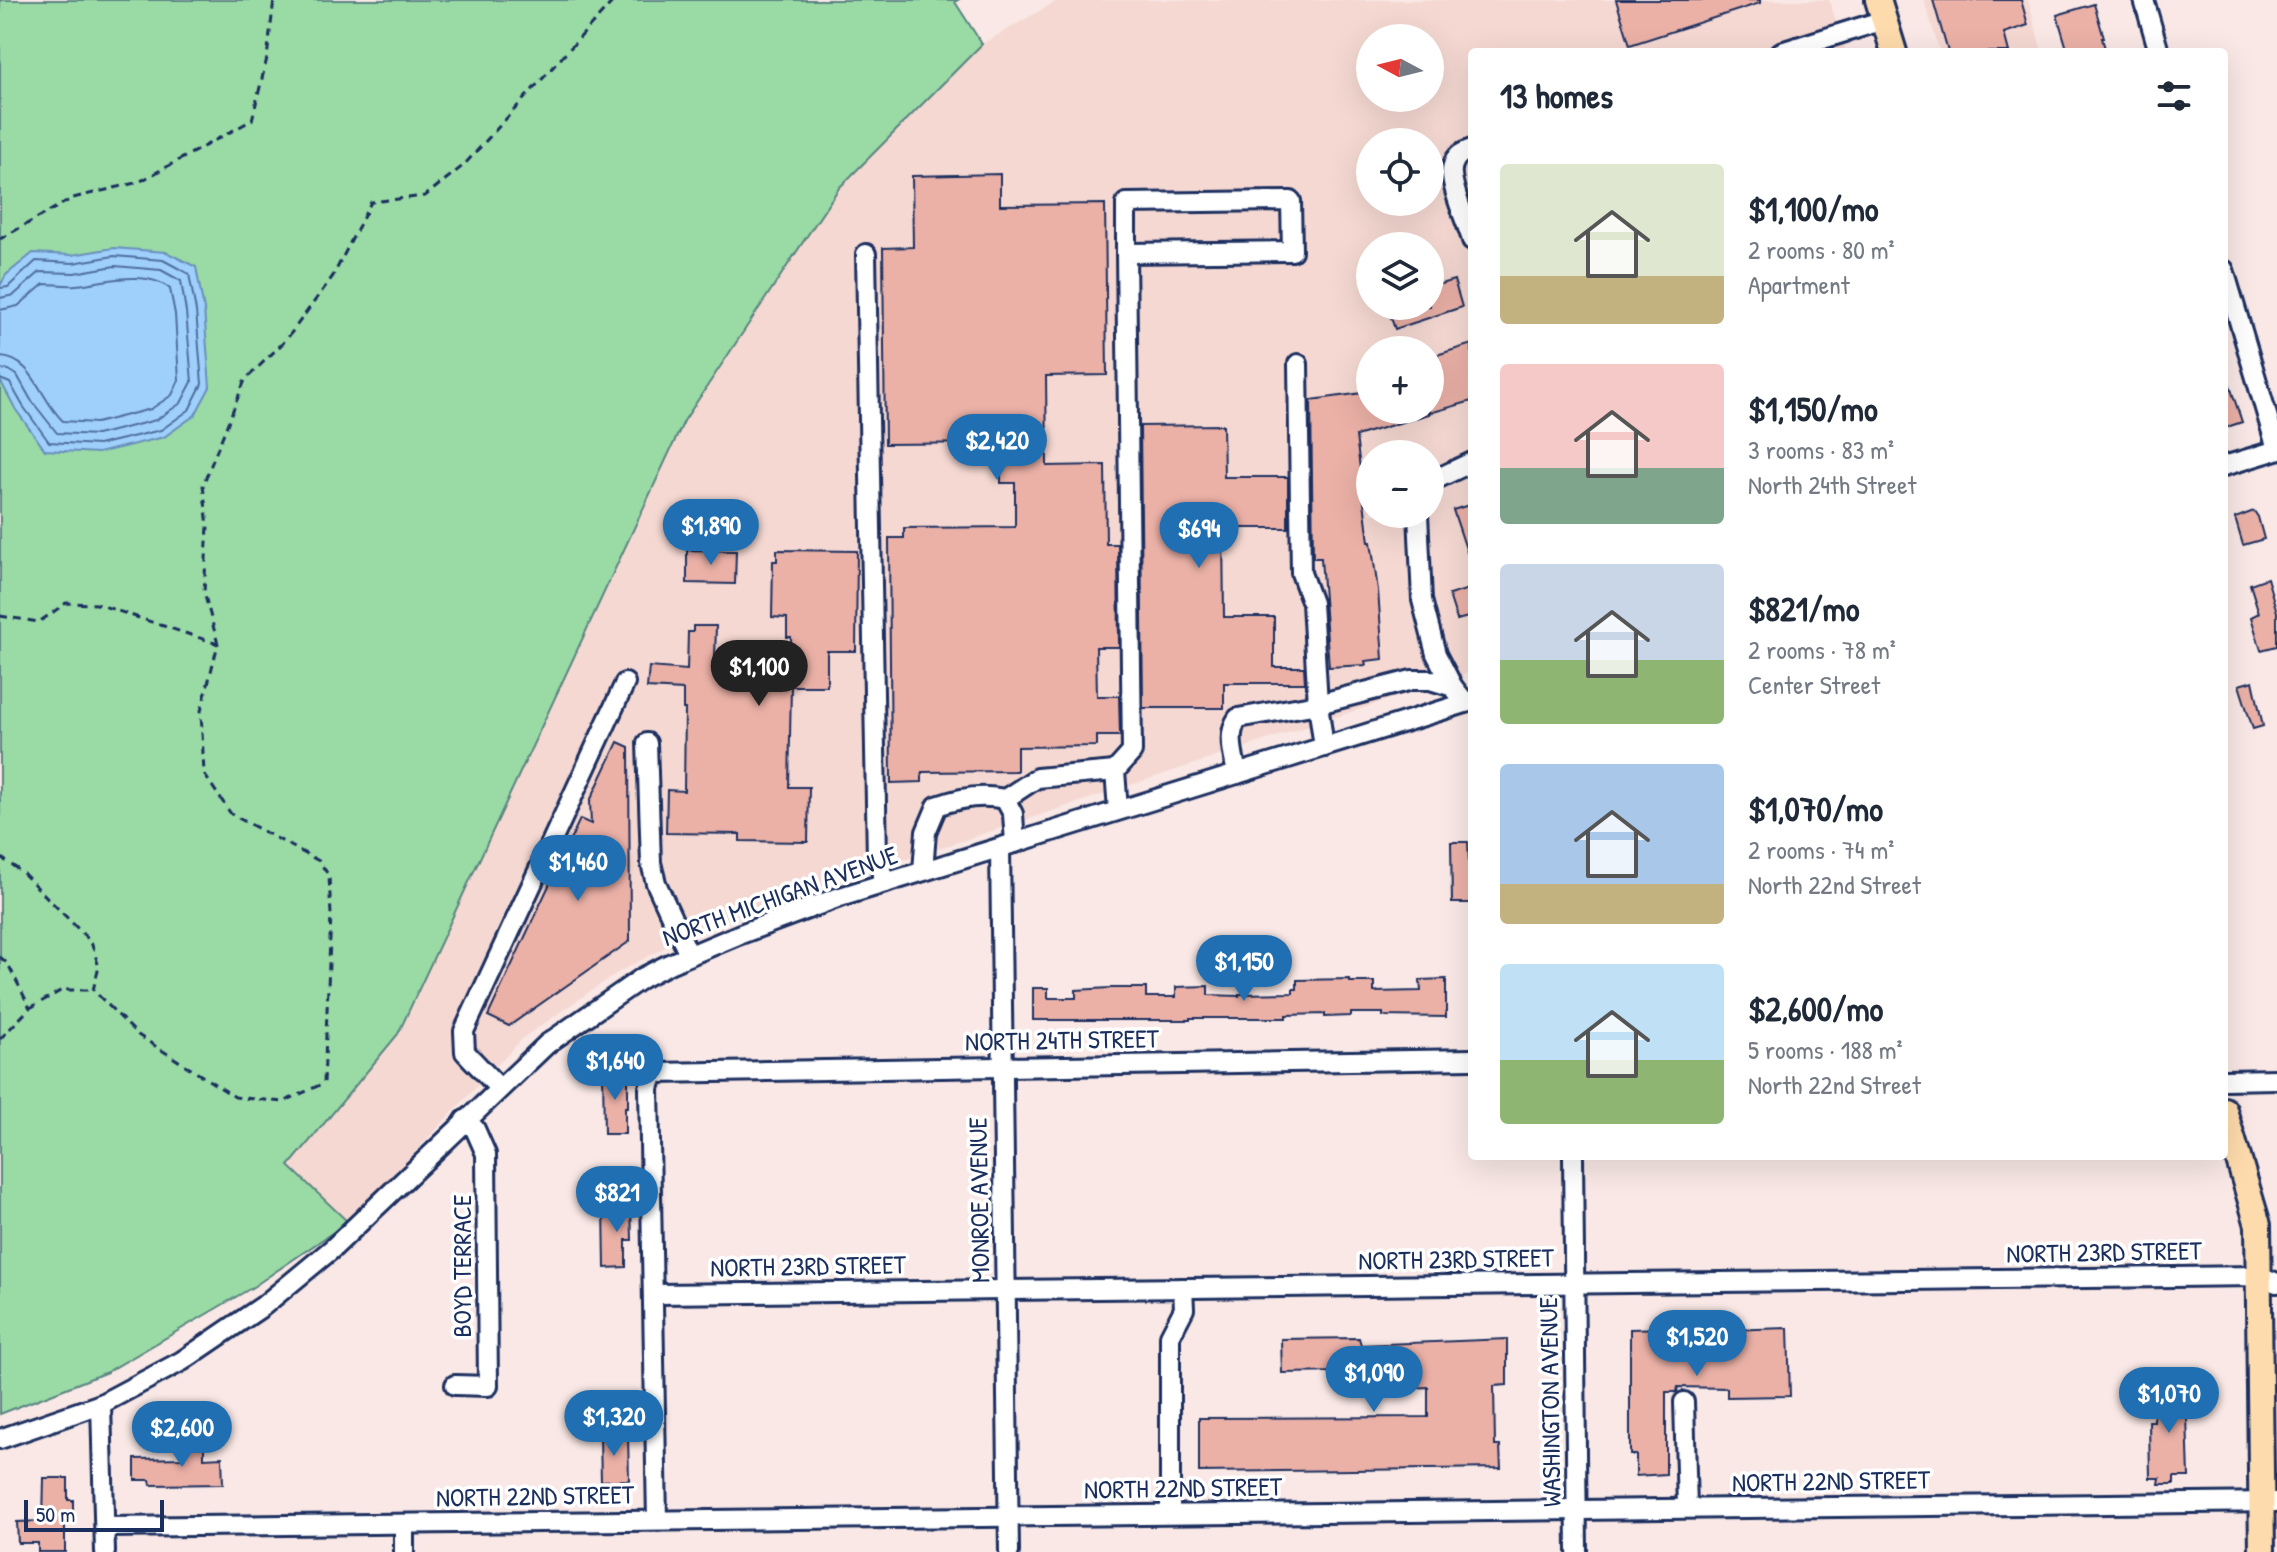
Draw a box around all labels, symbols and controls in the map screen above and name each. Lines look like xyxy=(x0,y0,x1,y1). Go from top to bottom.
north arrow xyxy=(1356,24,1444,112)
map controls xyxy=(1356,24,1444,528)
text: 13 homes xyxy=(1500,73,1613,119)
icon: filters xyxy=(2152,74,2196,118)
button: locate xyxy=(1356,128,1444,216)
text: $1,100/mo xyxy=(1748,186,1878,232)
icon: home xyxy=(1564,196,1660,292)
button: layers xyxy=(1356,232,1444,320)
text: 2 rooms · 80 m² xyxy=(1748,232,1895,267)
text: Apartment xyxy=(1748,267,1850,302)
button: + xyxy=(1356,336,1444,424)
text: $1,150/mo xyxy=(1748,386,1878,432)
icon: home xyxy=(1564,396,1660,492)
pin: $2,420 xyxy=(932,414,1062,482)
text: $2,420 xyxy=(965,422,1029,457)
text: 3 rooms · 83 m² xyxy=(1748,432,1894,467)
button: − xyxy=(1356,440,1444,528)
text: North 24th Street xyxy=(1748,467,1916,502)
pin: $1,890 xyxy=(646,499,776,567)
pin: $694 xyxy=(1152,502,1246,570)
text: $1,890 xyxy=(681,507,741,542)
text: $694 xyxy=(1178,510,1220,545)
text: $821/mo xyxy=(1748,586,1859,632)
icon: home xyxy=(1564,596,1660,692)
text: 2 rooms · 78 m² xyxy=(1748,632,1896,667)
pin: $1,100 xyxy=(694,640,824,708)
text: $1,100 xyxy=(729,648,789,683)
text: Center Street xyxy=(1748,667,1880,702)
text: $1,070/mo xyxy=(1748,786,1883,832)
icon: home xyxy=(1564,796,1660,892)
text: 2 rooms · 74 m² xyxy=(1748,832,1894,867)
pin: $1,460 xyxy=(513,835,643,903)
street label: NORTH MICHIGAN AVENUE xyxy=(657,837,903,954)
text: $1,460 xyxy=(548,843,608,878)
text: North 22nd Street xyxy=(1748,867,1921,902)
pin: $1,150 xyxy=(1179,935,1309,1003)
text: $1,150 xyxy=(1214,943,1274,978)
text: $2,600/mo xyxy=(1748,986,1883,1032)
icon: home xyxy=(1564,996,1660,1092)
street label: NORTH 24TH STREET xyxy=(965,1020,1160,1059)
text: 5 rooms · 188 m² xyxy=(1748,1032,1902,1067)
pin: $1,640 xyxy=(550,1034,680,1102)
text: $1,640 xyxy=(585,1042,645,1077)
text: North 22nd Street xyxy=(1748,1067,1921,1102)
street label: MONROE AVENUE xyxy=(960,1116,997,1283)
pin: $821 xyxy=(570,1166,664,1234)
text: $821 xyxy=(594,1174,640,1209)
street label: BOYD TERRACE xyxy=(444,1194,479,1338)
street label: NORTH 23RD STREET xyxy=(2006,1232,2203,1271)
street label: NORTH 23RD STREET xyxy=(1358,1239,1555,1278)
street label: NORTH 23RD STREET xyxy=(710,1246,907,1285)
street label: WASHINGTON AVENUE xyxy=(1530,1296,1569,1507)
pin: $1,520 xyxy=(1632,1310,1762,1378)
text: $1,520 xyxy=(1666,1318,1728,1353)
pin: $1,090 xyxy=(1309,1346,1439,1414)
text: $1,090 xyxy=(1344,1354,1404,1389)
pin: $1,070 xyxy=(2104,1367,2234,1435)
text: $1,070 xyxy=(2137,1375,2201,1410)
pin: $1,320 xyxy=(549,1390,679,1458)
text: $1,320 xyxy=(582,1398,646,1433)
pin: $2,600 xyxy=(117,1401,247,1469)
text: $2,600 xyxy=(150,1409,214,1444)
street label: NORTH 22ND STREET xyxy=(1732,1461,1931,1500)
street label: NORTH 22ND STREET xyxy=(1084,1468,1283,1507)
street label: NORTH 22ND STREET xyxy=(436,1476,635,1515)
scale bar xyxy=(24,1496,164,1532)
text: 50 m xyxy=(36,1499,75,1529)

